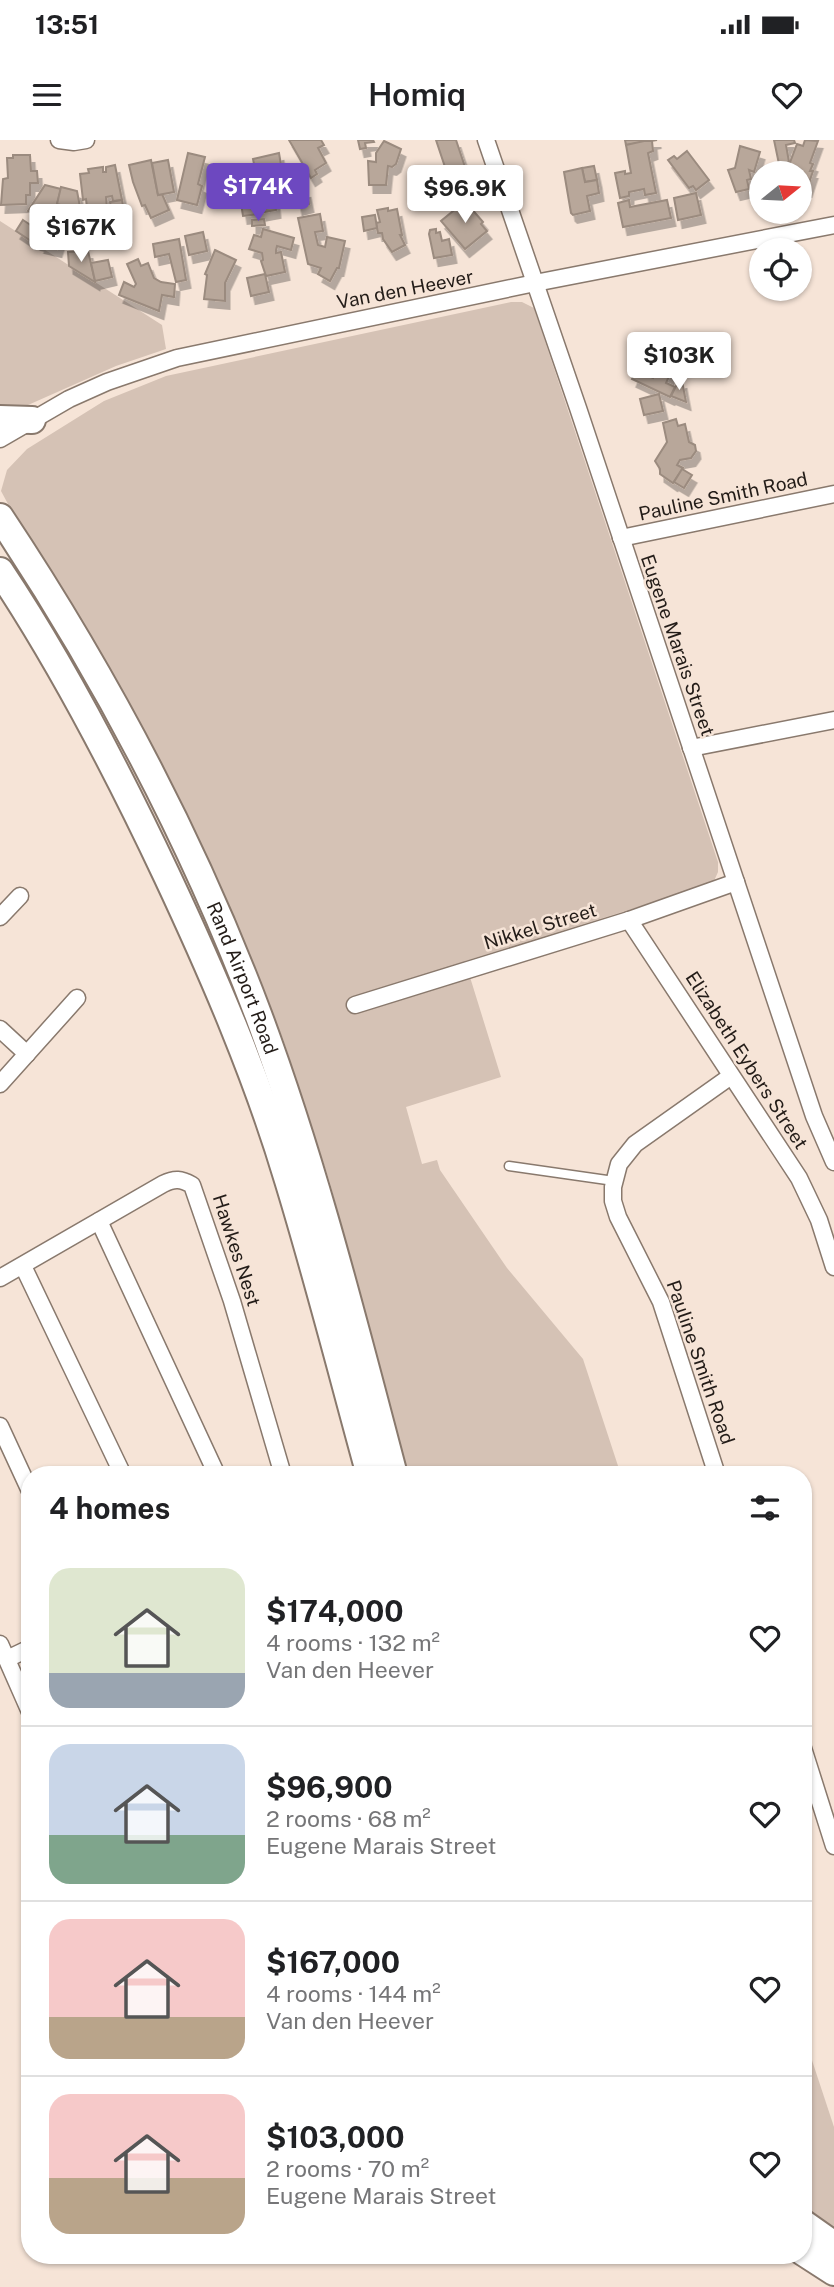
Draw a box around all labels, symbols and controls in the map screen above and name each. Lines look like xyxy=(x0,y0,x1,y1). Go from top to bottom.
text: 13:51 xyxy=(35,9,99,40)
icon: menu xyxy=(28,76,66,114)
text: Homiq xyxy=(368,76,466,113)
icon: heart xyxy=(768,76,806,114)
north arrow xyxy=(749,161,812,224)
map controls xyxy=(749,161,812,301)
pin: $174K xyxy=(209,164,307,223)
pin: $96.9K xyxy=(408,165,522,225)
text: $174K xyxy=(222,172,294,199)
text: $96.9K xyxy=(423,174,507,201)
pin: $167K xyxy=(32,204,130,264)
text: $167K xyxy=(45,213,117,240)
button: locate xyxy=(749,238,812,301)
street label: Van den Heever xyxy=(335,265,475,313)
pin: $103K xyxy=(630,332,728,392)
text: $103K xyxy=(643,341,715,368)
street label: Pauline Smith Road xyxy=(637,467,809,525)
street label: Eugene Marais Street xyxy=(637,551,719,739)
street label: Rand Airport Road xyxy=(202,898,283,1057)
street label: Nikkel Street xyxy=(481,898,599,954)
street label: Elizabeth Eybers Street xyxy=(681,967,813,1153)
street label: Hawkes Nest xyxy=(209,1191,265,1309)
street label: Pauline Smith Road xyxy=(663,1277,739,1447)
icon: filters xyxy=(746,1489,784,1527)
text: 4 homes xyxy=(49,1490,170,1526)
text: $174,000 xyxy=(266,1593,403,1629)
icon: home xyxy=(105,1596,189,1680)
icon: heart xyxy=(746,1619,784,1657)
text: 4 rooms · 132 m² xyxy=(266,1629,440,1656)
text: Van den Heever xyxy=(266,1656,434,1683)
text: $96,900 xyxy=(266,1769,392,1805)
icon: home xyxy=(105,1772,189,1856)
icon: heart xyxy=(746,1795,784,1833)
text: 2 rooms · 68 m² xyxy=(266,1805,431,1832)
text: Eugene Marais Street xyxy=(266,1832,496,1859)
text: $167,000 xyxy=(266,1944,400,1980)
icon: home xyxy=(105,1947,189,2031)
icon: heart xyxy=(746,1970,784,2008)
text: 4 rooms · 144 m² xyxy=(266,1980,441,2007)
text: Van den Heever xyxy=(266,2007,434,2034)
text: $103,000 xyxy=(266,2119,405,2155)
icon: home xyxy=(105,2122,189,2206)
icon: heart xyxy=(746,2145,784,2183)
text: 2 rooms · 70 m² xyxy=(266,2155,429,2182)
text: Eugene Marais Street xyxy=(266,2182,496,2209)

